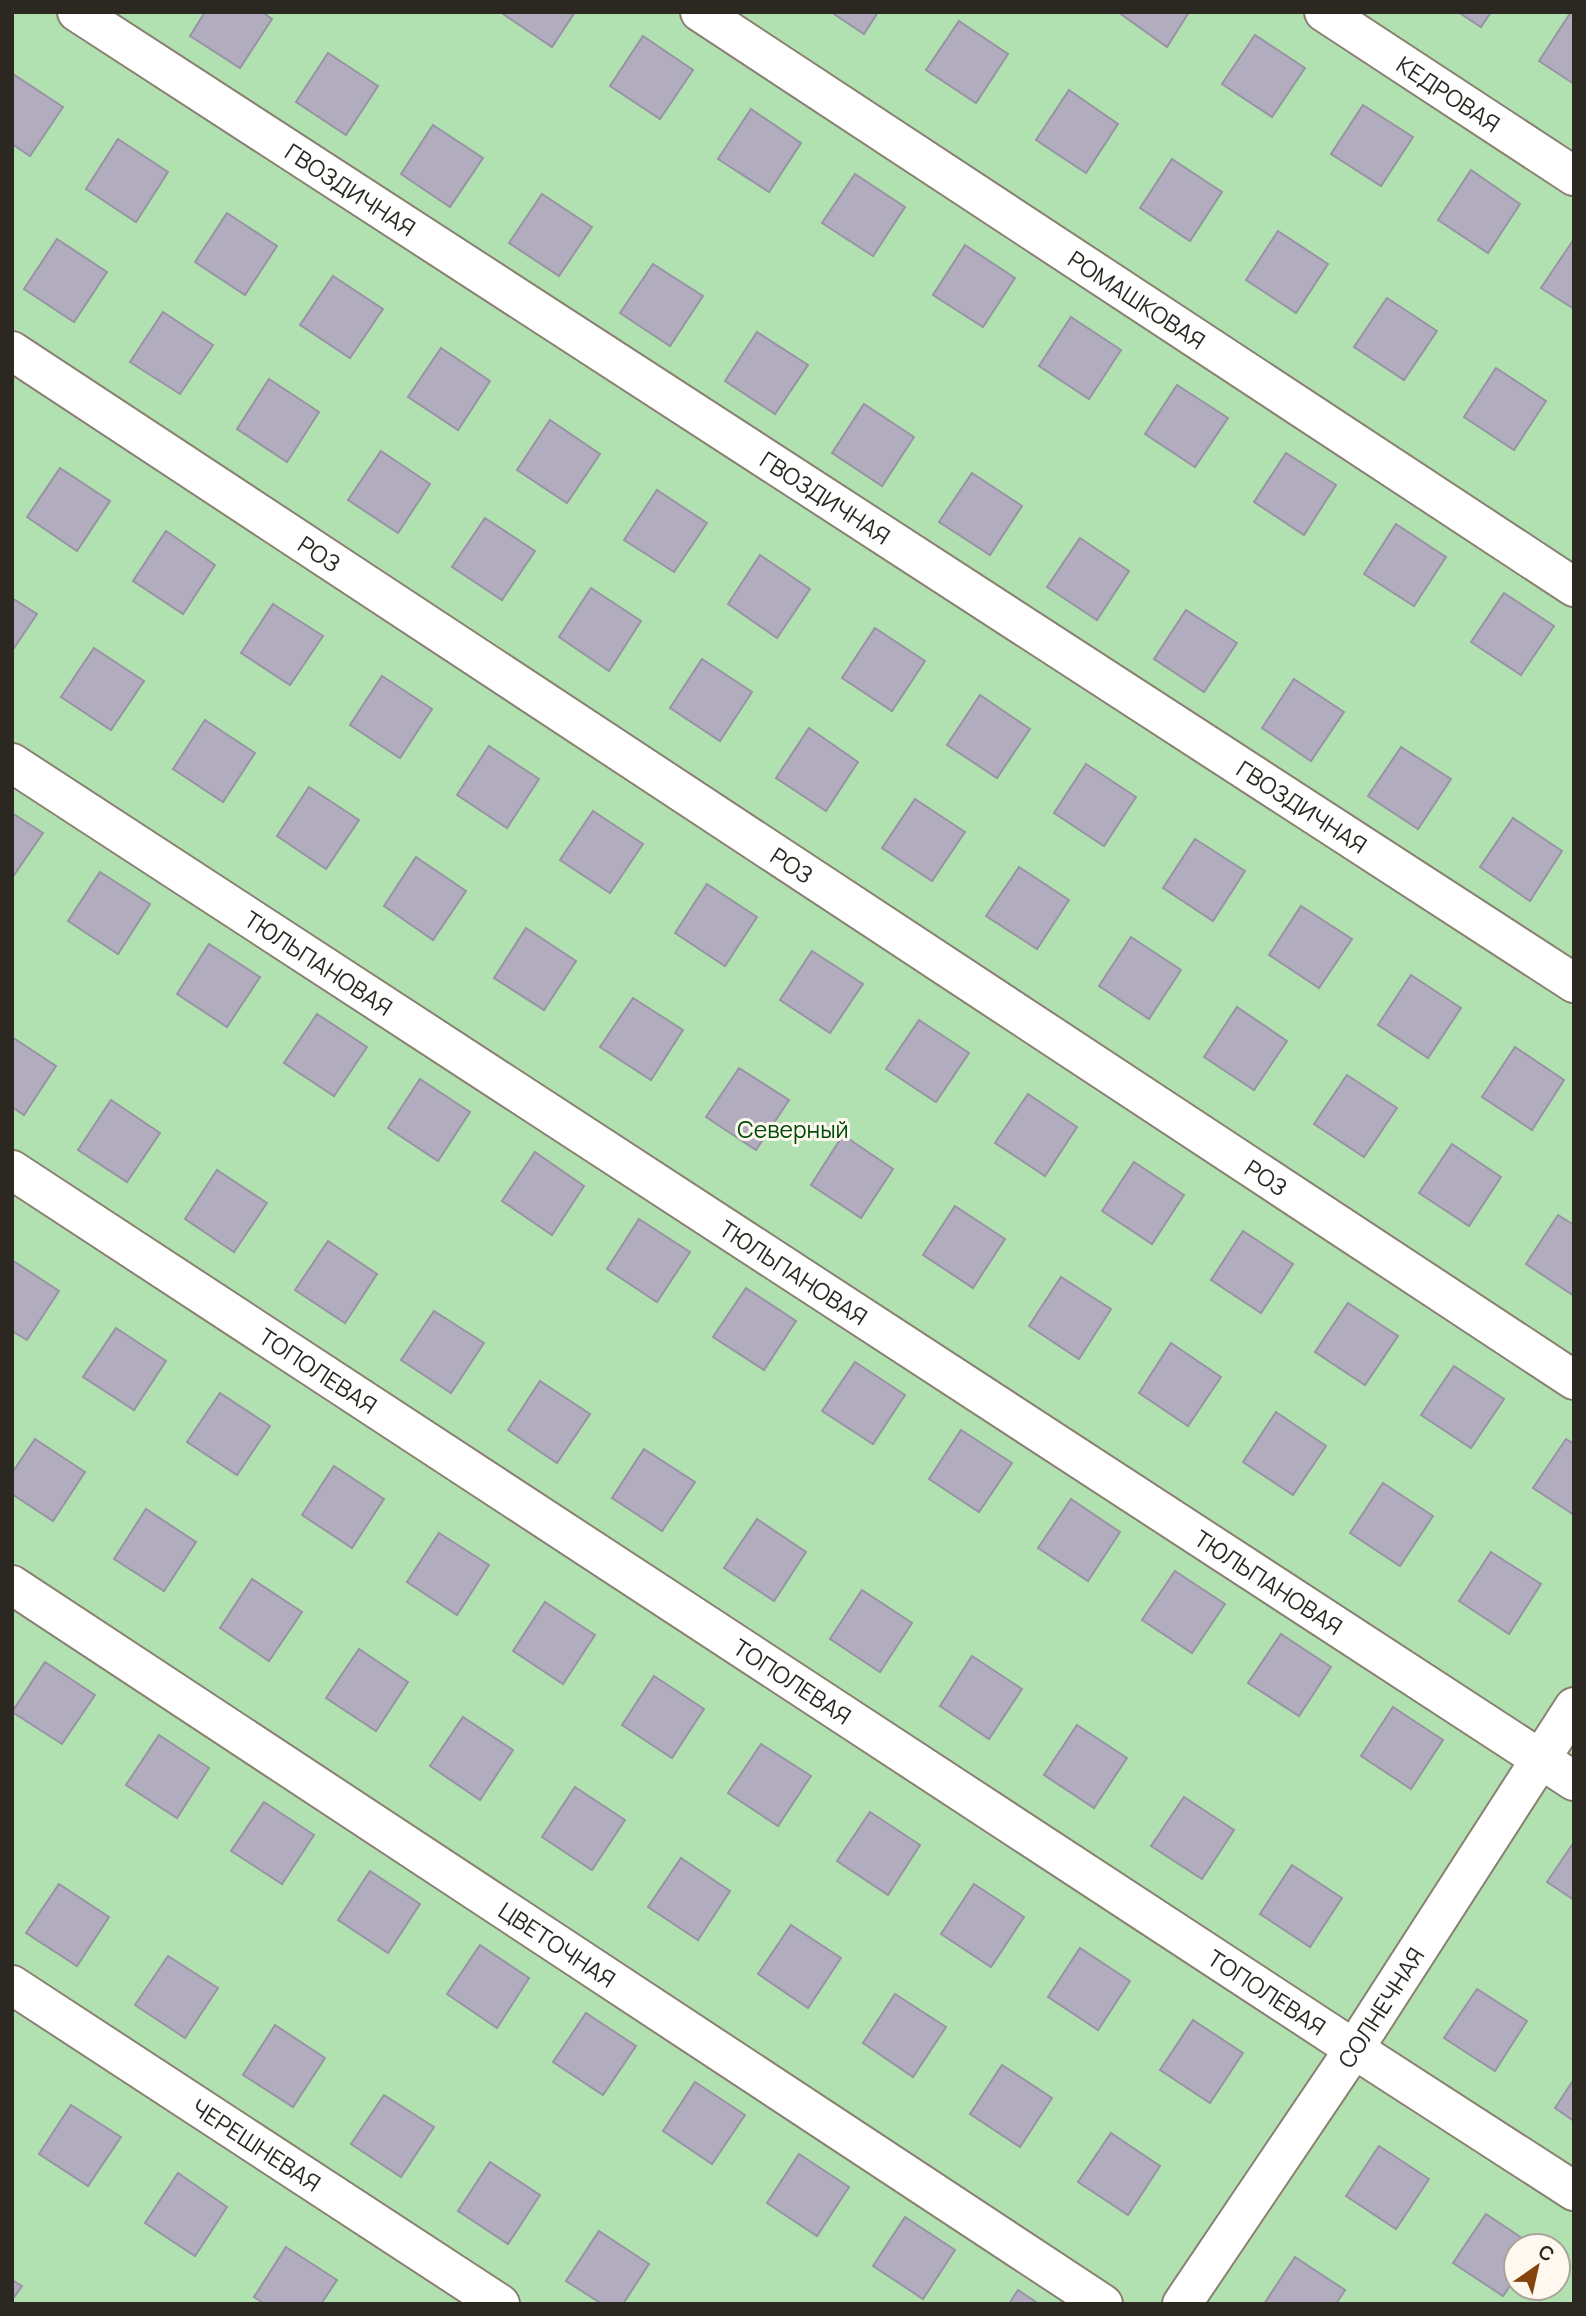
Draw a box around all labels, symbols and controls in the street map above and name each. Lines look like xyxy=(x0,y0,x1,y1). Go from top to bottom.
street label: КЕДРОВАЯ xyxy=(1391,48,1506,139)
street label: ГВОЗДИЧНАЯ xyxy=(279,135,422,243)
street label: РОМАШКОВАЯ xyxy=(1062,243,1212,356)
street label: ГВОЗДИЧНАЯ xyxy=(754,443,897,551)
street label: РОЗ xyxy=(292,528,347,579)
street label: ГВОЗДИЧНАЯ xyxy=(1231,753,1373,861)
street label: РОЗ xyxy=(765,839,819,890)
street label: ТЮЛЬПАНОВАЯ xyxy=(238,903,399,1023)
park label: Северный xyxy=(737,1113,849,1145)
street label: РОЗ xyxy=(1239,1152,1294,1203)
street label: ТЮЛЬПАНОВАЯ xyxy=(713,1212,874,1332)
street label: ТОПОЛЕВАЯ xyxy=(253,1320,383,1421)
street label: ТЮЛЬПАНОВАЯ xyxy=(1188,1522,1349,1642)
street label: ТОПОЛЕВАЯ xyxy=(727,1631,858,1732)
street label: ЦВЕТОЧНАЯ xyxy=(493,1894,622,1995)
street label: СОЛНЕЧНАЯ xyxy=(1330,1941,1431,2074)
street label: ТОПОЛЕВАЯ xyxy=(1202,1942,1332,2042)
street label: ЧЕРЕШНЕВАЯ xyxy=(186,2091,327,2199)
north arrow xyxy=(1502,2232,1572,2302)
text: С xyxy=(1533,2238,1560,2268)

